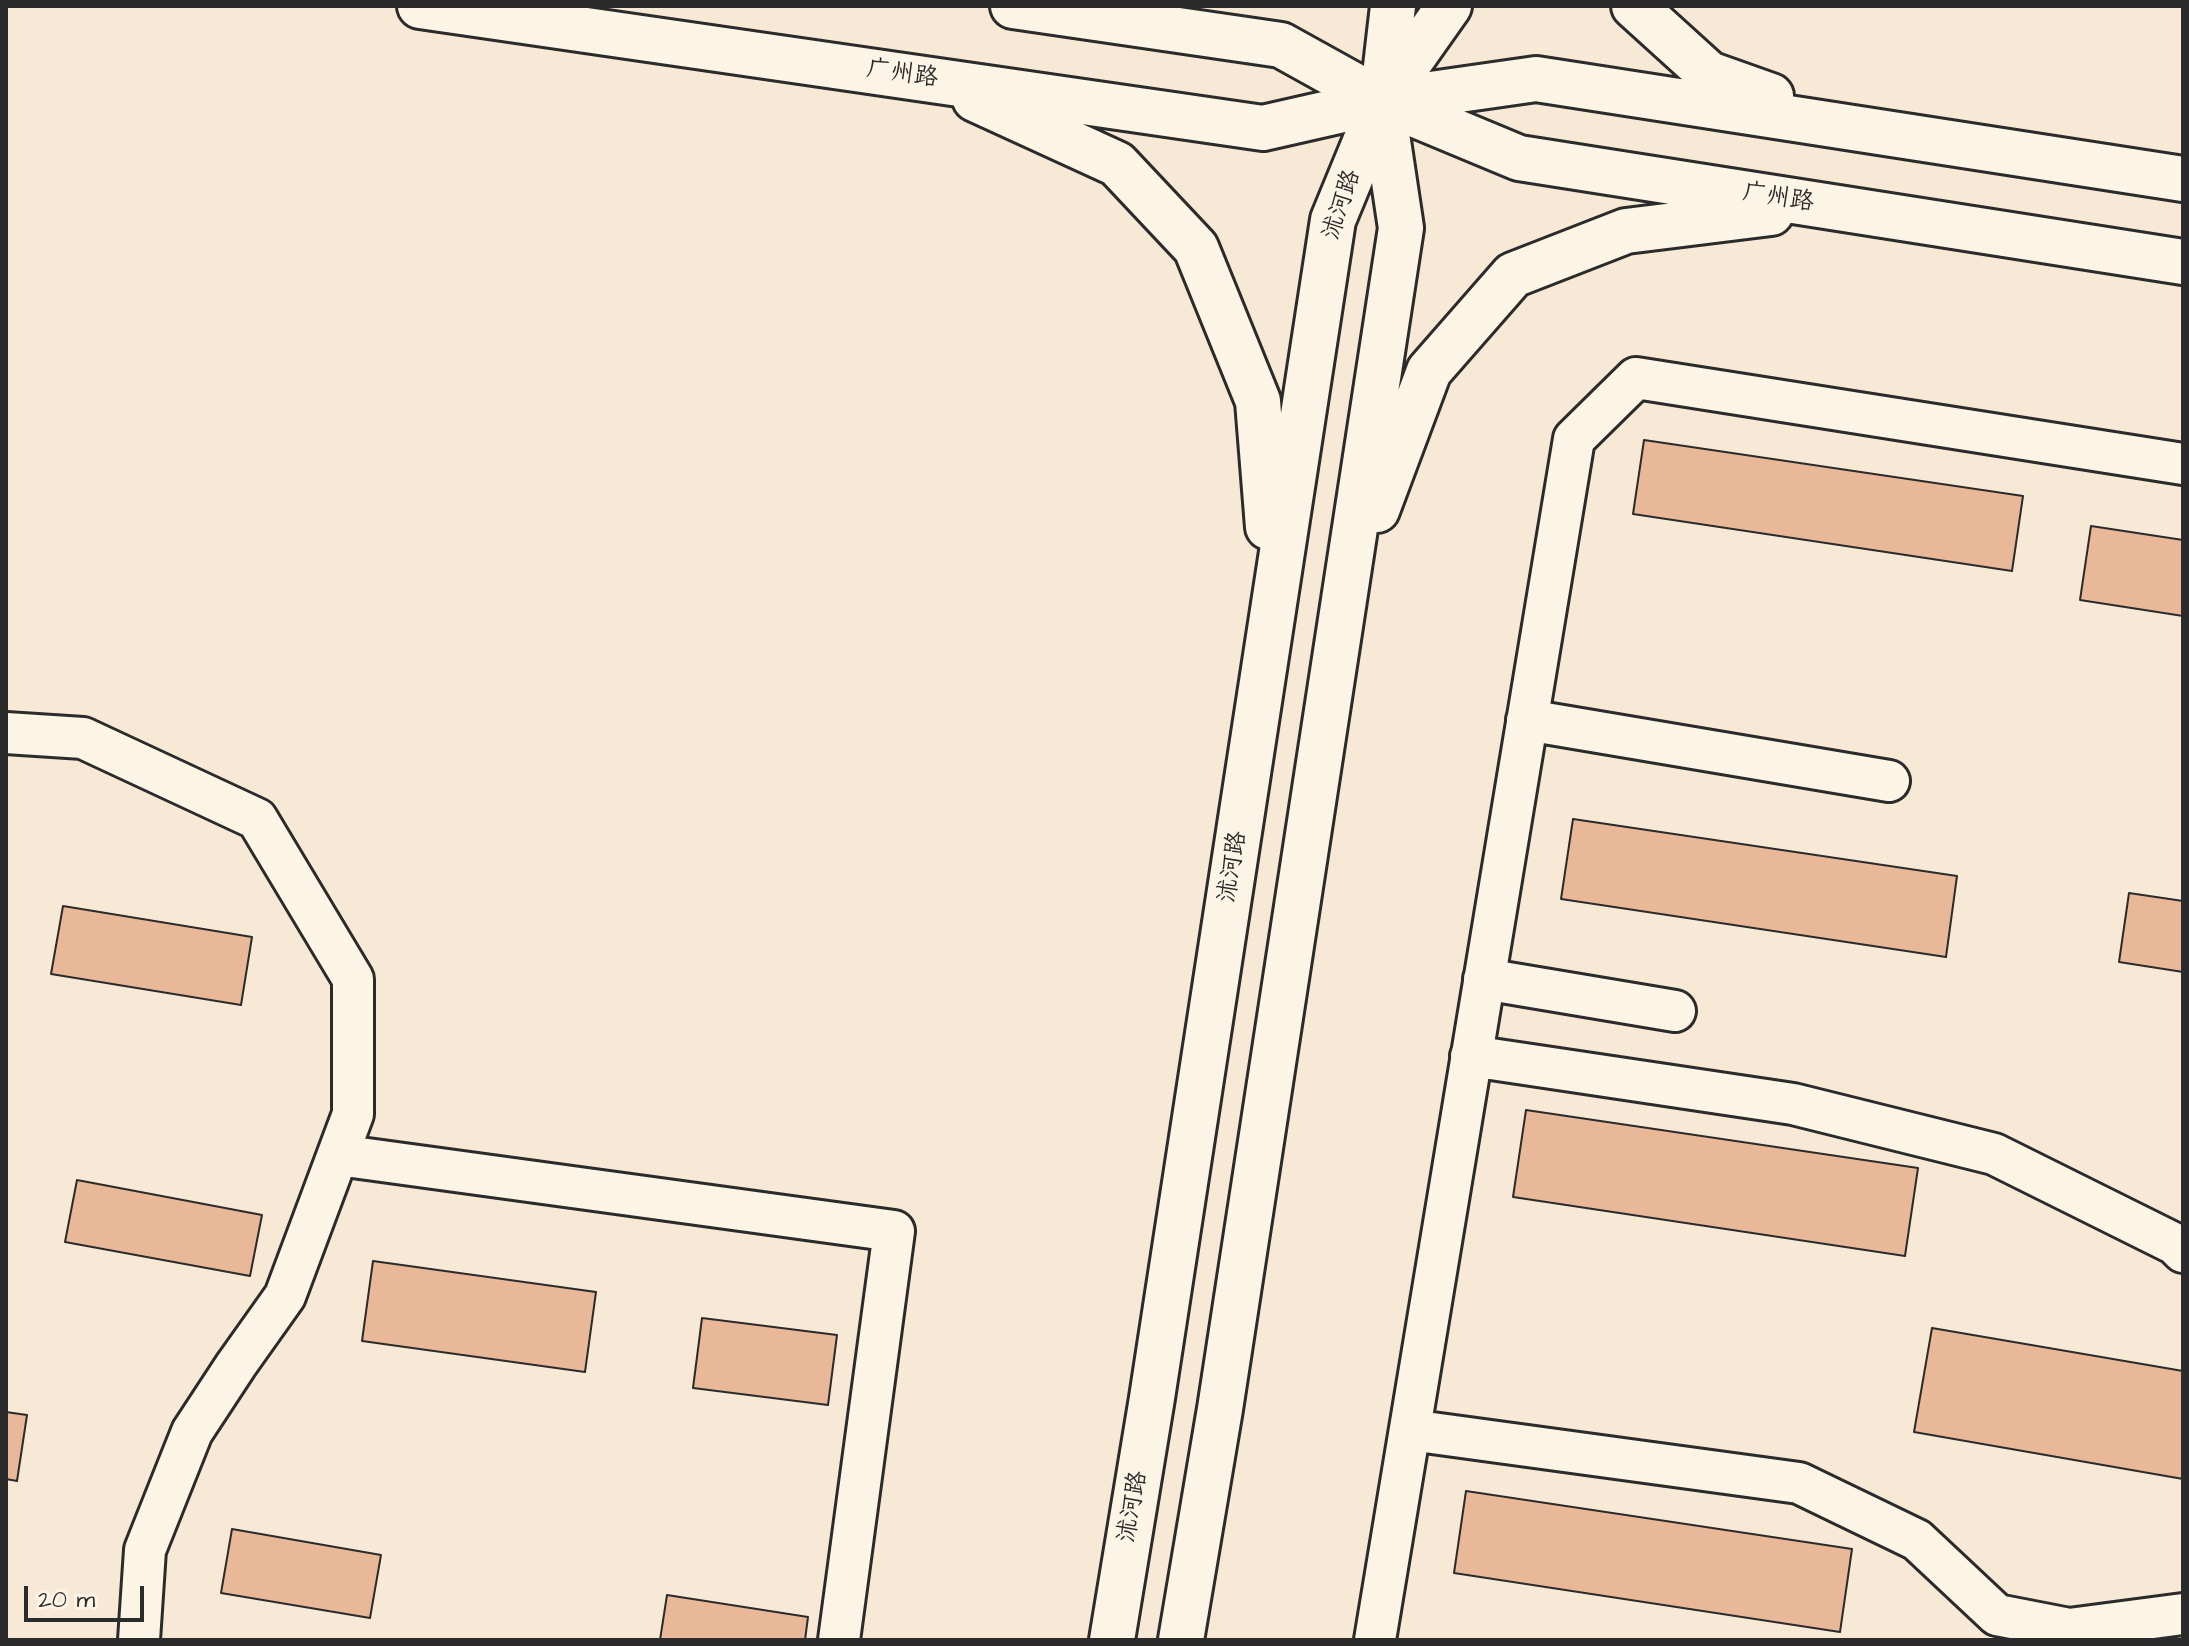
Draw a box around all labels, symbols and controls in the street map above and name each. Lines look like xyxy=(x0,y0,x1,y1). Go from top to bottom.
street label: 广州路 xyxy=(864,56,940,94)
street label: 沭河路 xyxy=(1318,166,1368,244)
street label: 广州路 xyxy=(1740,179,1816,219)
street label: 沭河路 xyxy=(1214,829,1254,905)
street label: 沭河路 xyxy=(1114,1469,1154,1545)
scale bar xyxy=(28,1570,148,1620)
text: 20 m xyxy=(38,1583,95,1617)

